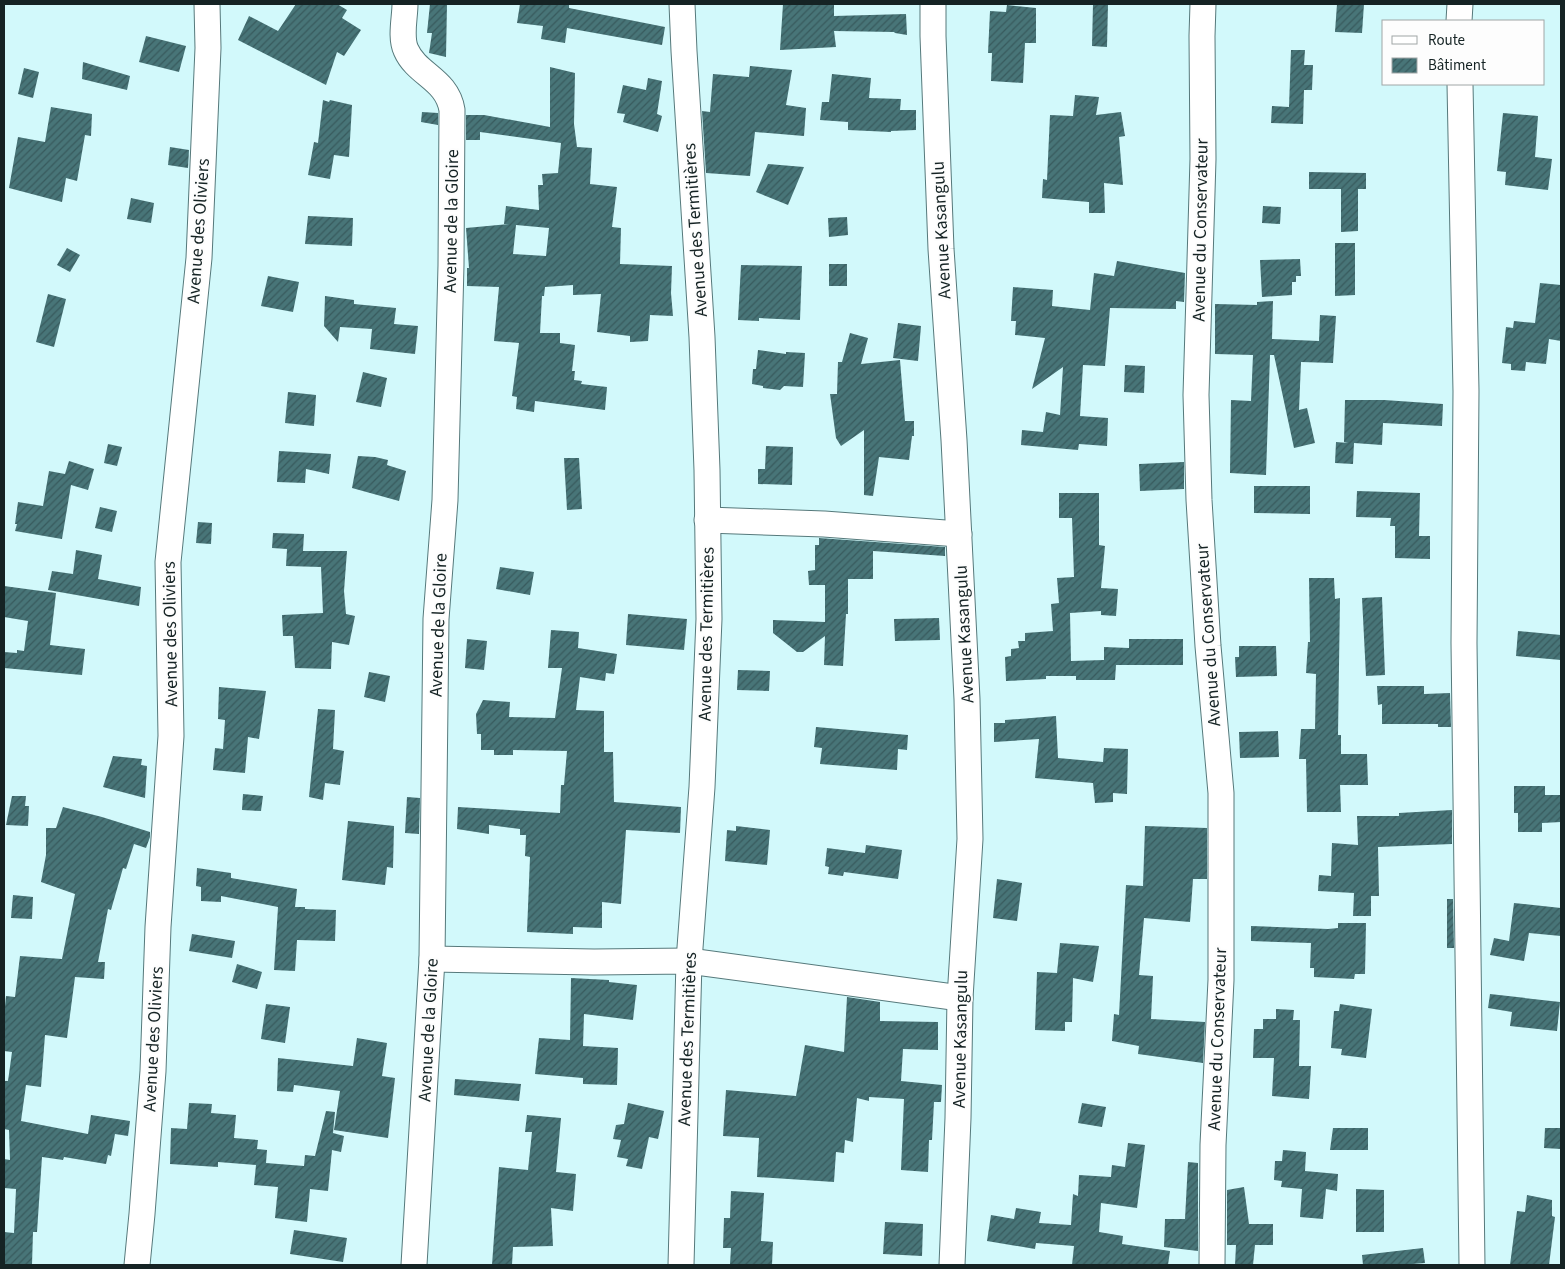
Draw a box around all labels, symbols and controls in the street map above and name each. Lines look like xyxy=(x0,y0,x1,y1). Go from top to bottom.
legend xyxy=(1382,20,1545,85)
text: Route xyxy=(1428,30,1465,51)
text: Bâtiment xyxy=(1428,55,1486,76)
street label: Avenue du Conservateur xyxy=(1186,137,1215,322)
street label: Avenue des Termitières xyxy=(677,142,714,318)
street label: Avenue de la Gloire xyxy=(438,149,465,293)
street label: Avenue des Oliviers xyxy=(181,158,216,305)
street label: Avenue Kasangulu xyxy=(925,160,958,300)
street label: Avenue du Conservateur xyxy=(1190,542,1227,727)
street label: Avenue des Termitières xyxy=(692,547,721,721)
street label: Avenue de la Gloire xyxy=(423,553,454,697)
street label: Avenue des Oliviers xyxy=(157,561,184,707)
street label: Avenue Kasangulu xyxy=(948,564,981,704)
street label: Avenue du Conservateur xyxy=(1202,946,1233,1131)
street label: Avenue des Termitières xyxy=(672,952,703,1126)
street label: Avenue de la Gloire xyxy=(412,958,445,1102)
street label: Avenue des Oliviers xyxy=(137,966,170,1112)
street label: Avenue Kasangulu xyxy=(947,970,974,1108)

